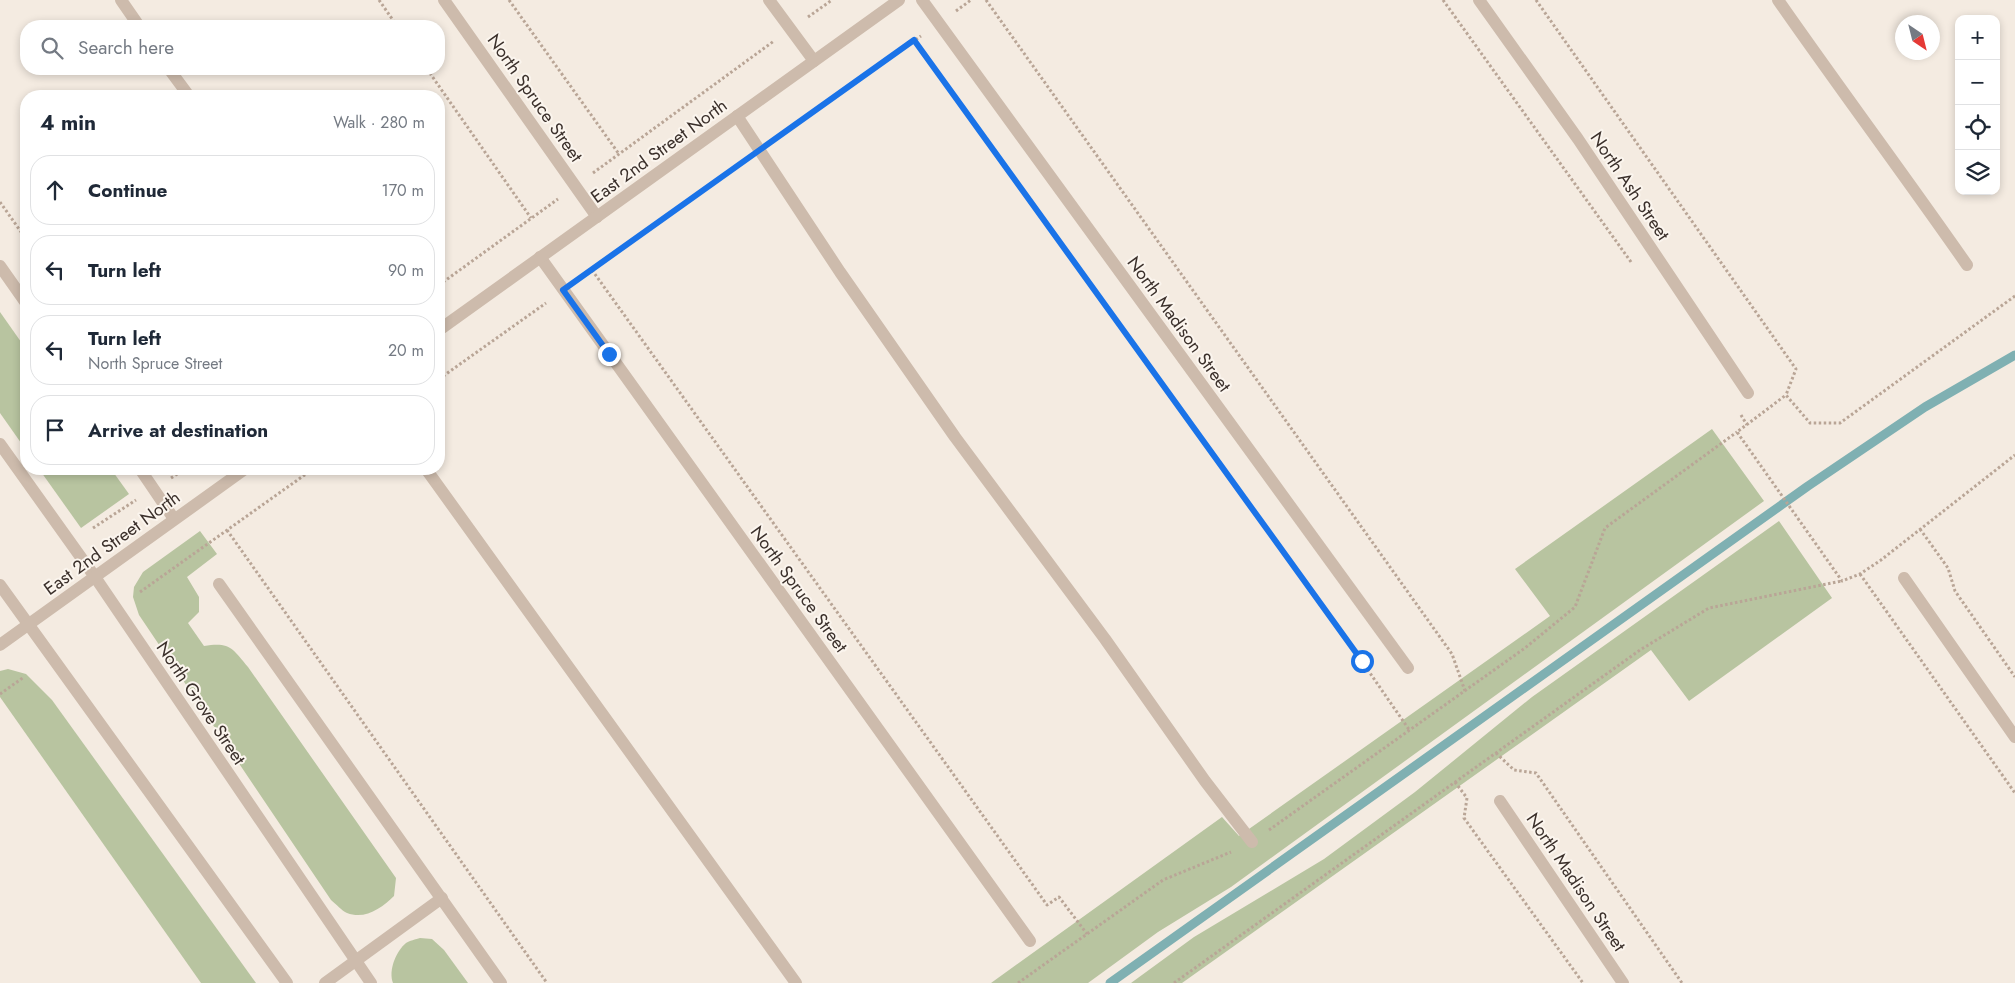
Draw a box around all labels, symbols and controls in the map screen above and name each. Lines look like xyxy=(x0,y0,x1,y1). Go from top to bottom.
north arrow xyxy=(1895,15,1940,60)
map controls xyxy=(1955,15,2000,195)
button: + xyxy=(1955,15,2000,60)
search box xyxy=(20,20,445,75)
street label: North Spruce Street xyxy=(481,29,589,168)
icon: search xyxy=(38,34,66,62)
text: Search here xyxy=(78,34,174,61)
button: − xyxy=(1955,60,2000,105)
street label: East 2nd Street North xyxy=(585,93,733,209)
button: locate xyxy=(1955,105,2000,150)
text: 4 min xyxy=(40,108,96,138)
text: Walk · 280 m xyxy=(333,111,425,134)
street label: North Ash Street xyxy=(1584,126,1676,246)
button: layers xyxy=(1955,150,2000,195)
icon: ahead xyxy=(41,176,69,204)
text: Continue xyxy=(88,177,167,204)
text: 170 m xyxy=(382,179,424,202)
street label: North Madison Street xyxy=(1121,251,1238,398)
icon: left xyxy=(41,256,69,284)
text: Turn left xyxy=(88,257,161,284)
text: 90 m xyxy=(388,259,424,282)
text: Turn left xyxy=(88,325,161,352)
icon: left xyxy=(41,336,69,364)
text: 20 m xyxy=(388,339,424,362)
route end xyxy=(598,343,621,366)
text: North Spruce Street xyxy=(88,352,222,375)
icon: arrive xyxy=(41,416,69,444)
text: Arrive at destination xyxy=(88,417,268,444)
street label: East 2nd Street North xyxy=(38,485,186,601)
street label: North Spruce Street xyxy=(744,520,854,658)
street label: North Grove Street xyxy=(150,636,252,770)
route start xyxy=(1351,650,1374,673)
street label: North Madison Street xyxy=(1520,808,1633,957)

